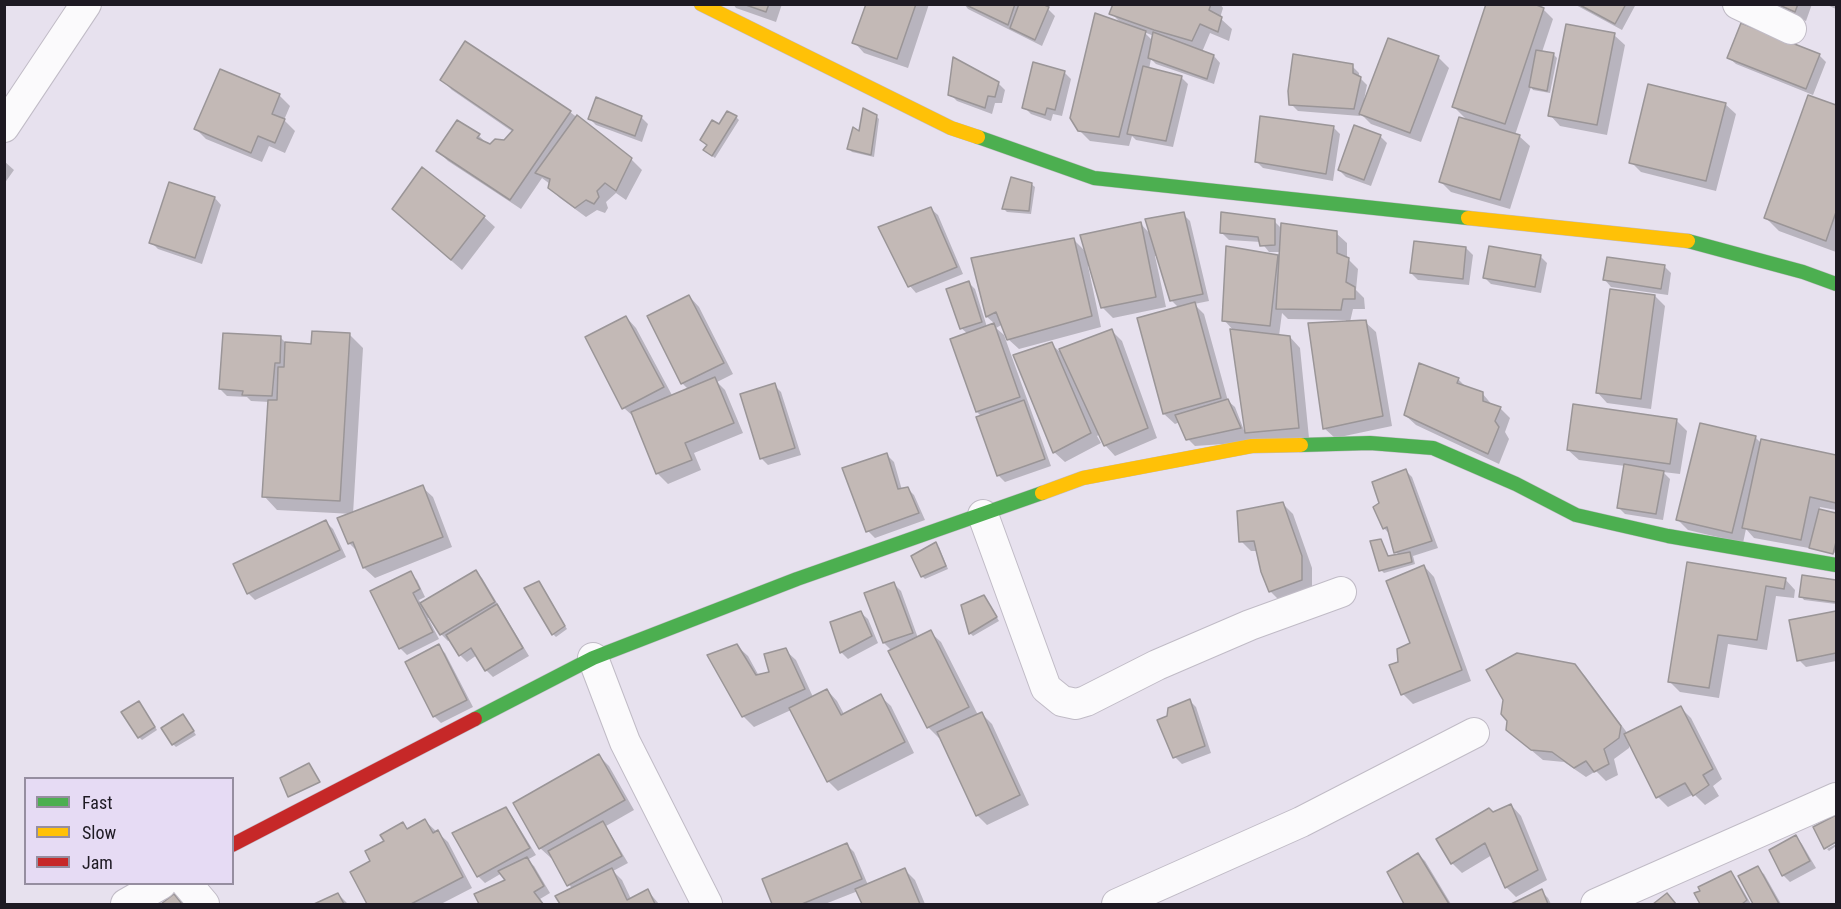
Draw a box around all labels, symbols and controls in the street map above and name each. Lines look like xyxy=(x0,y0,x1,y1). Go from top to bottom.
legend xyxy=(24,777,234,885)
text: Fast xyxy=(82,792,113,813)
text: Slow xyxy=(82,822,116,843)
text: Jam xyxy=(82,852,113,873)

